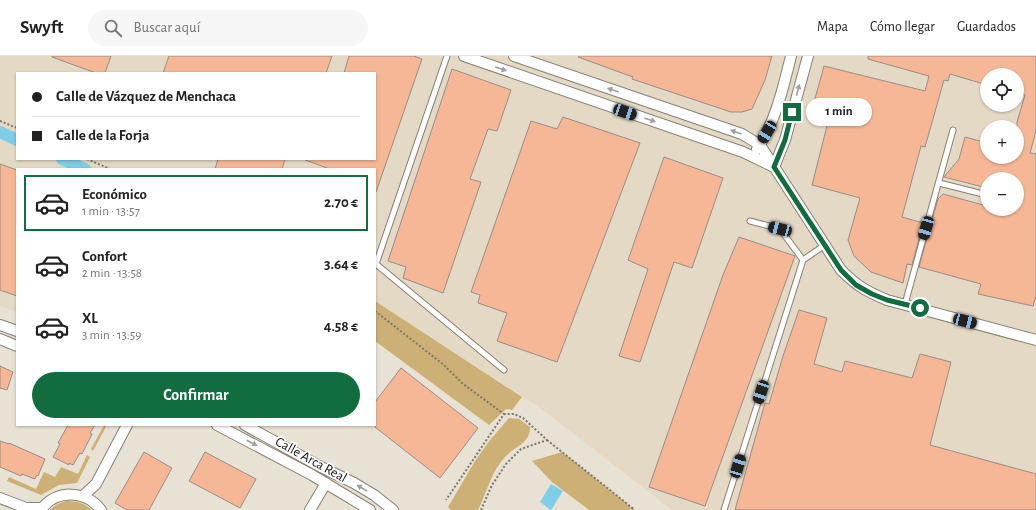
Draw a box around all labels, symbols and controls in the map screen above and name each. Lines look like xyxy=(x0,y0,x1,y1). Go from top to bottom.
search box xyxy=(88,10,368,46)
icon: search xyxy=(102,17,124,39)
text: Swyft xyxy=(20,18,64,37)
text: Buscar aquí xyxy=(134,20,200,35)
text: Mapa xyxy=(817,20,848,34)
text: Cómo llegar xyxy=(870,20,935,34)
text: Guardados xyxy=(957,20,1016,34)
one-way arrow xyxy=(495,66,507,72)
map controls xyxy=(980,68,1024,216)
button: locate xyxy=(980,68,1024,112)
one-way arrow xyxy=(796,84,802,96)
one-way arrow xyxy=(607,87,619,93)
text: Calle de Vázquez de Menchaca xyxy=(56,89,236,104)
callout: 1 min xyxy=(806,98,872,126)
car xyxy=(612,102,638,122)
route end xyxy=(783,103,801,121)
text: 1 min xyxy=(825,105,853,118)
one-way arrow xyxy=(645,117,657,123)
car xyxy=(756,119,778,145)
button: + xyxy=(980,120,1024,164)
text: Calle de la Forja xyxy=(56,128,149,143)
one-way arrow xyxy=(730,129,742,135)
button: − xyxy=(980,172,1024,216)
icon: car xyxy=(34,185,70,221)
text: Económico xyxy=(82,187,147,202)
text: 2.70 € xyxy=(324,195,358,210)
text: 1 min · 13:57 xyxy=(82,205,140,218)
car xyxy=(917,215,935,241)
car xyxy=(767,220,793,238)
icon: car xyxy=(34,247,70,283)
text: Confort xyxy=(82,249,127,264)
text: 3.64 € xyxy=(324,257,358,272)
text: 2 min · 13:58 xyxy=(82,267,142,280)
route start xyxy=(911,299,929,317)
icon: car xyxy=(34,309,70,345)
text: XL xyxy=(82,311,98,326)
car xyxy=(952,312,978,330)
text: 4.58 € xyxy=(324,319,358,334)
text: 3 min · 13:59 xyxy=(82,329,141,342)
button: Confirmar xyxy=(32,372,360,418)
car xyxy=(752,379,770,405)
street label: Calle Arca Real xyxy=(273,435,349,485)
one-way arrow xyxy=(246,440,258,447)
car xyxy=(729,453,747,479)
one-way arrow xyxy=(356,484,368,491)

